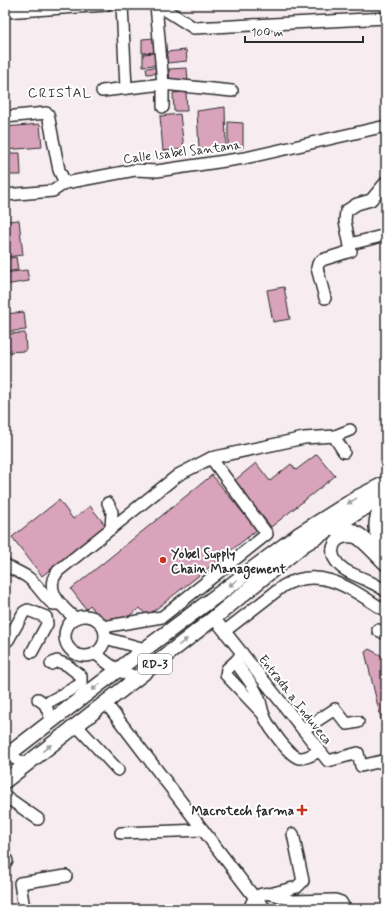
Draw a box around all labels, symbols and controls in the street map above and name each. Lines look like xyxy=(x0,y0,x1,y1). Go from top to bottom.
scale bar xyxy=(245,18,363,44)
text: 100 m xyxy=(251,25,283,41)
district label: CRISTAL xyxy=(28,84,92,102)
street label: Calle Isabel Santana xyxy=(122,137,242,168)
one-way arrow xyxy=(347,497,357,505)
place label: Yobel Supply Chain Management xyxy=(171,546,287,580)
marker: Yobel Supply Chain Management xyxy=(158,555,168,565)
one-way arrow xyxy=(227,579,238,587)
one-way arrow xyxy=(177,638,188,647)
street label: Entrada a Induveca xyxy=(254,651,335,748)
road number: RD-3 xyxy=(138,654,172,674)
one-way arrow xyxy=(90,683,101,691)
one-way arrow xyxy=(41,744,52,752)
place label: Macrotech farma xyxy=(191,803,294,820)
marker: Macrotech farma xyxy=(297,805,307,815)

